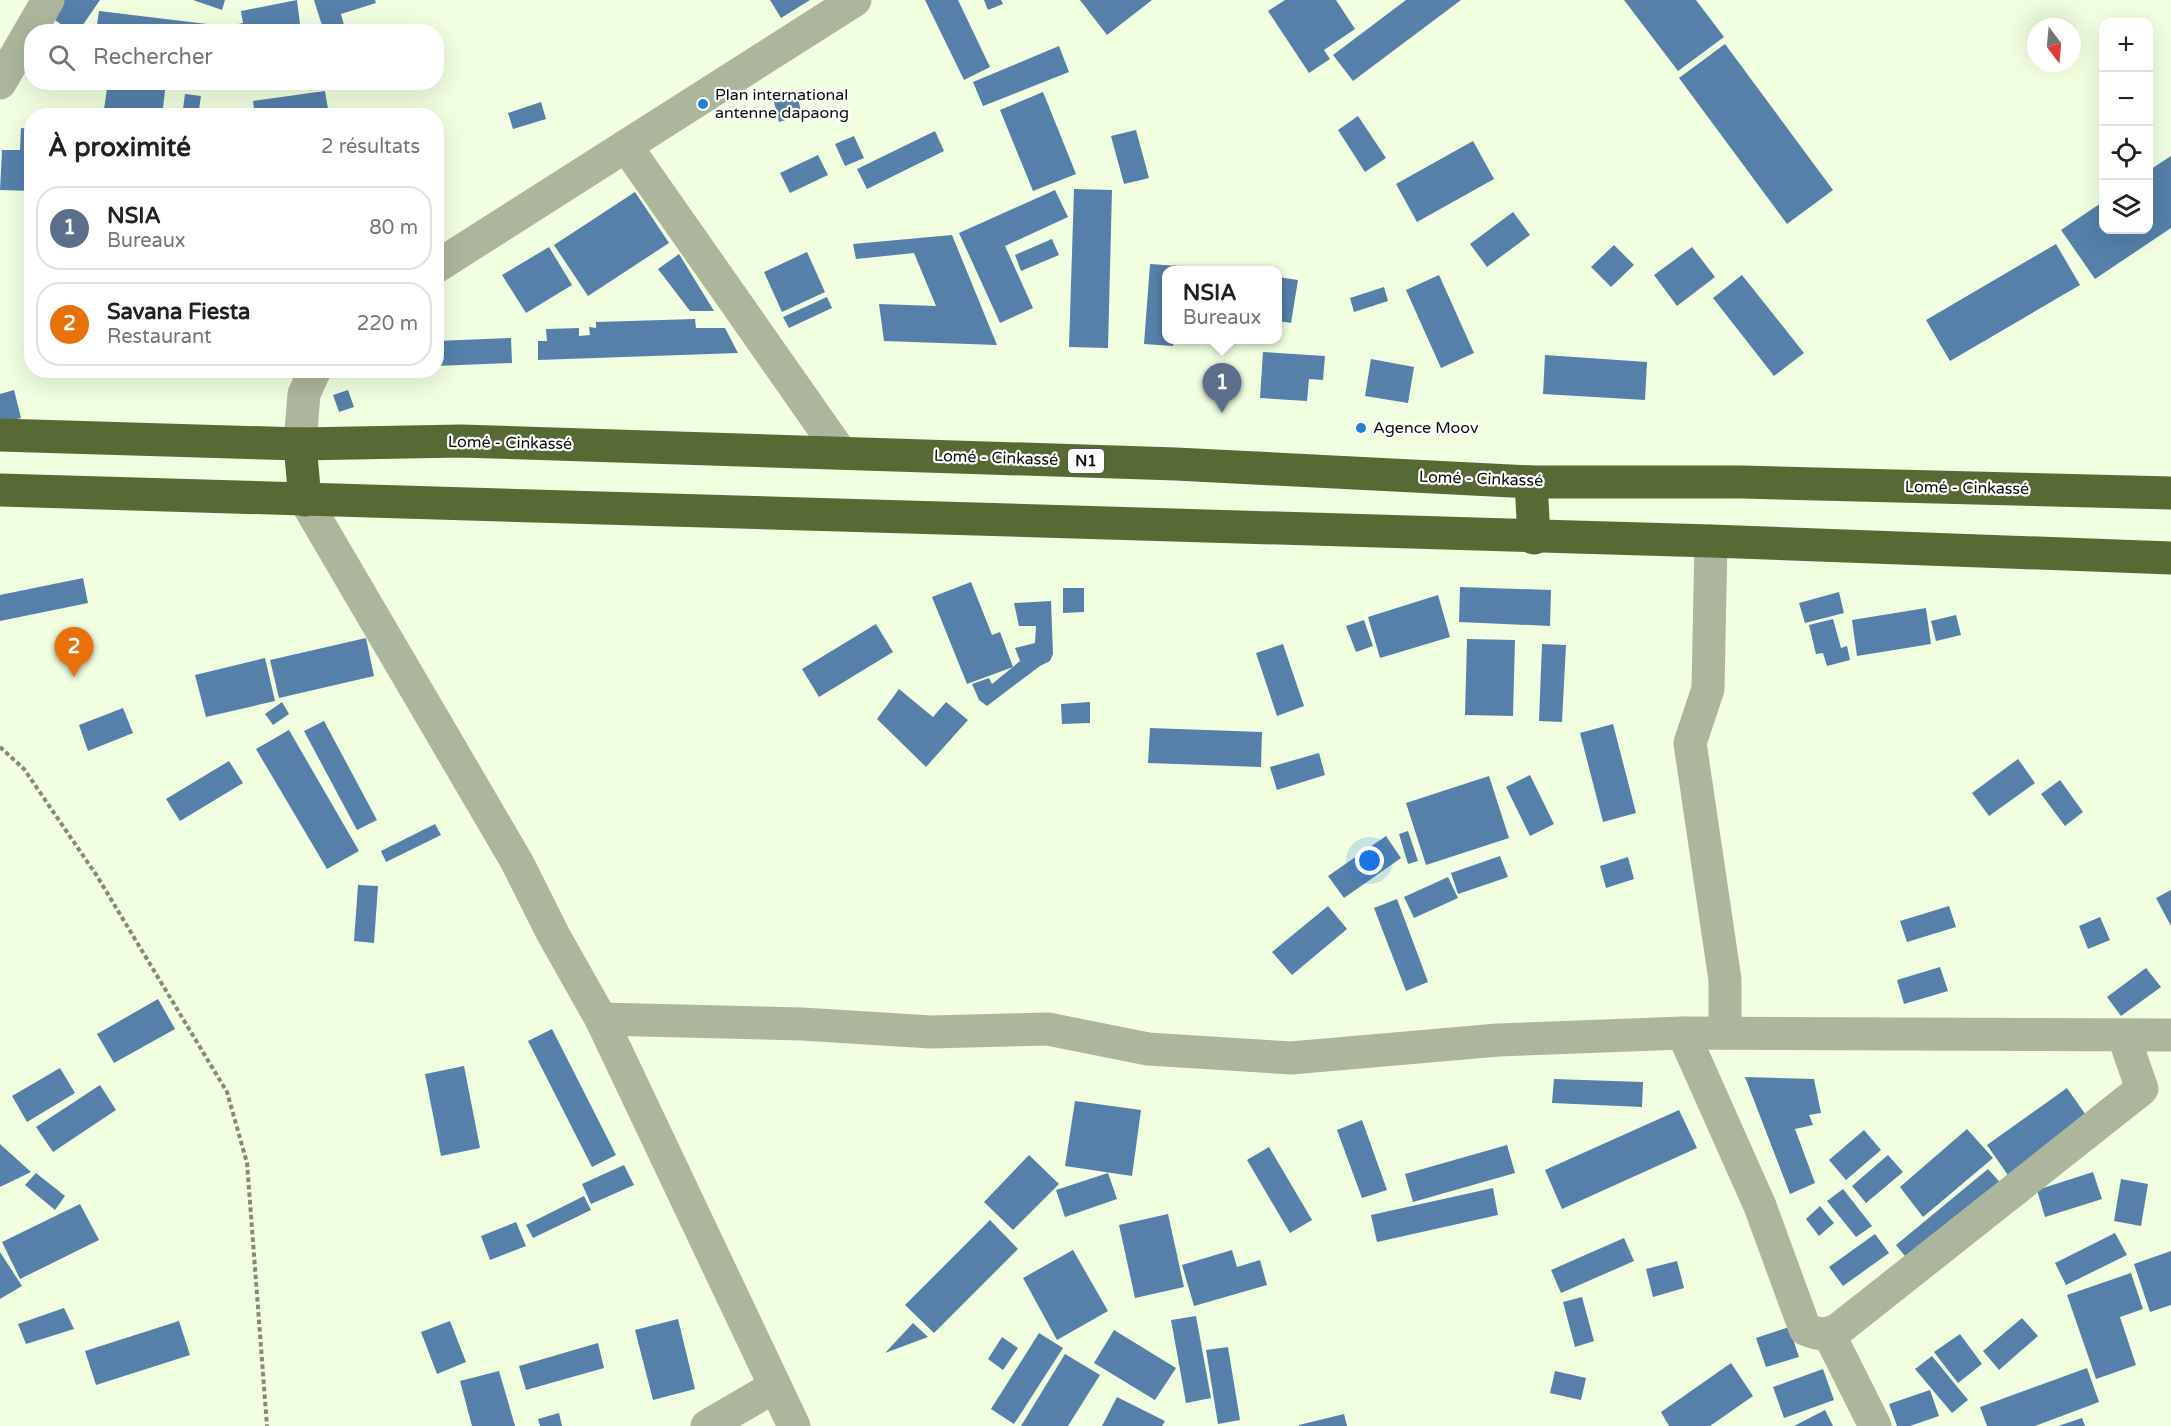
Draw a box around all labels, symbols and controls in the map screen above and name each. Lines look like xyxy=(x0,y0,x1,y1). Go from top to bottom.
north arrow xyxy=(2027,18,2081,72)
map controls xyxy=(2099,18,2153,234)
button: + xyxy=(2099,18,2153,72)
search box xyxy=(24,24,444,90)
icon: search xyxy=(45,41,78,74)
text: Rechercher xyxy=(93,44,213,70)
button: − xyxy=(2099,72,2153,126)
place label: Plan international antenne dapaong xyxy=(715,85,849,123)
marker: Plan international antenne dapaong xyxy=(696,97,710,111)
button: locate xyxy=(2099,126,2153,180)
text: À proximité xyxy=(48,132,191,163)
text: 2 résultats xyxy=(321,135,420,159)
button: layers xyxy=(2099,180,2153,234)
text: NSIA xyxy=(107,203,161,229)
text: 1 xyxy=(63,216,76,240)
text: 80 m xyxy=(369,216,418,240)
text: Bureaux xyxy=(107,229,185,253)
popup xyxy=(1162,266,1282,344)
text: NSIA xyxy=(1183,280,1237,306)
text: Savana Fiesta xyxy=(107,299,250,325)
text: Bureaux xyxy=(1183,306,1261,330)
text: 2 xyxy=(63,312,76,336)
text: 220 m xyxy=(357,312,418,336)
text: Restaurant xyxy=(107,325,212,349)
pin: 1 xyxy=(1202,364,1242,413)
place label: Agence Moov xyxy=(1373,418,1479,438)
marker: Agence Moov xyxy=(1354,421,1368,435)
street label: Lomé - Cinkassé xyxy=(448,432,572,454)
street label: Lomé - Cinkassé xyxy=(934,446,1058,470)
road number: N1 xyxy=(1068,449,1104,473)
street label: Lomé - Cinkassé xyxy=(1419,467,1543,491)
street label: Lomé - Cinkassé xyxy=(1905,477,2029,499)
pin: 2 xyxy=(54,628,94,677)
your location xyxy=(1355,846,1384,875)

